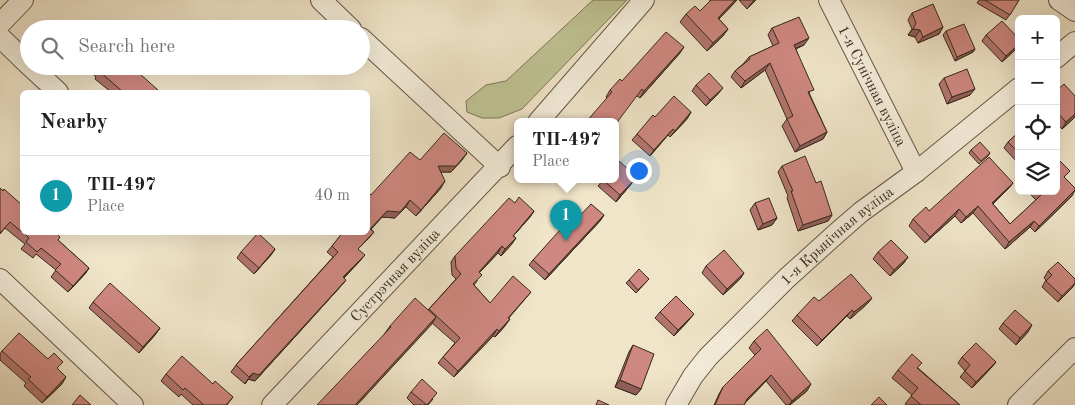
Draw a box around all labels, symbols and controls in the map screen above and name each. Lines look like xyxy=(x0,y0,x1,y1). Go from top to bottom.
map controls xyxy=(1015,15,1060,195)
button: + xyxy=(1015,15,1060,60)
search box xyxy=(20,20,370,75)
street label: 1-я Сунічная вуліца xyxy=(834,23,908,150)
icon: search xyxy=(38,34,66,62)
text: Search here xyxy=(78,38,175,57)
button: − xyxy=(1015,60,1060,105)
button: locate xyxy=(1015,105,1060,150)
text: Nearby xyxy=(40,112,108,133)
popup xyxy=(514,118,619,183)
text: ТП-497 xyxy=(532,131,601,150)
button: layers xyxy=(1015,150,1060,195)
text: Place xyxy=(532,154,569,170)
your location xyxy=(626,158,652,184)
text: ТП-497 xyxy=(87,176,156,195)
street label: 1-я Крынічная вуліца xyxy=(778,185,897,289)
text: 1 xyxy=(51,188,61,204)
text: 40 m xyxy=(314,188,350,204)
text: Place xyxy=(87,199,124,215)
pin: 1 xyxy=(550,200,582,241)
street label: Сустрэчная вуліца xyxy=(349,226,444,326)

